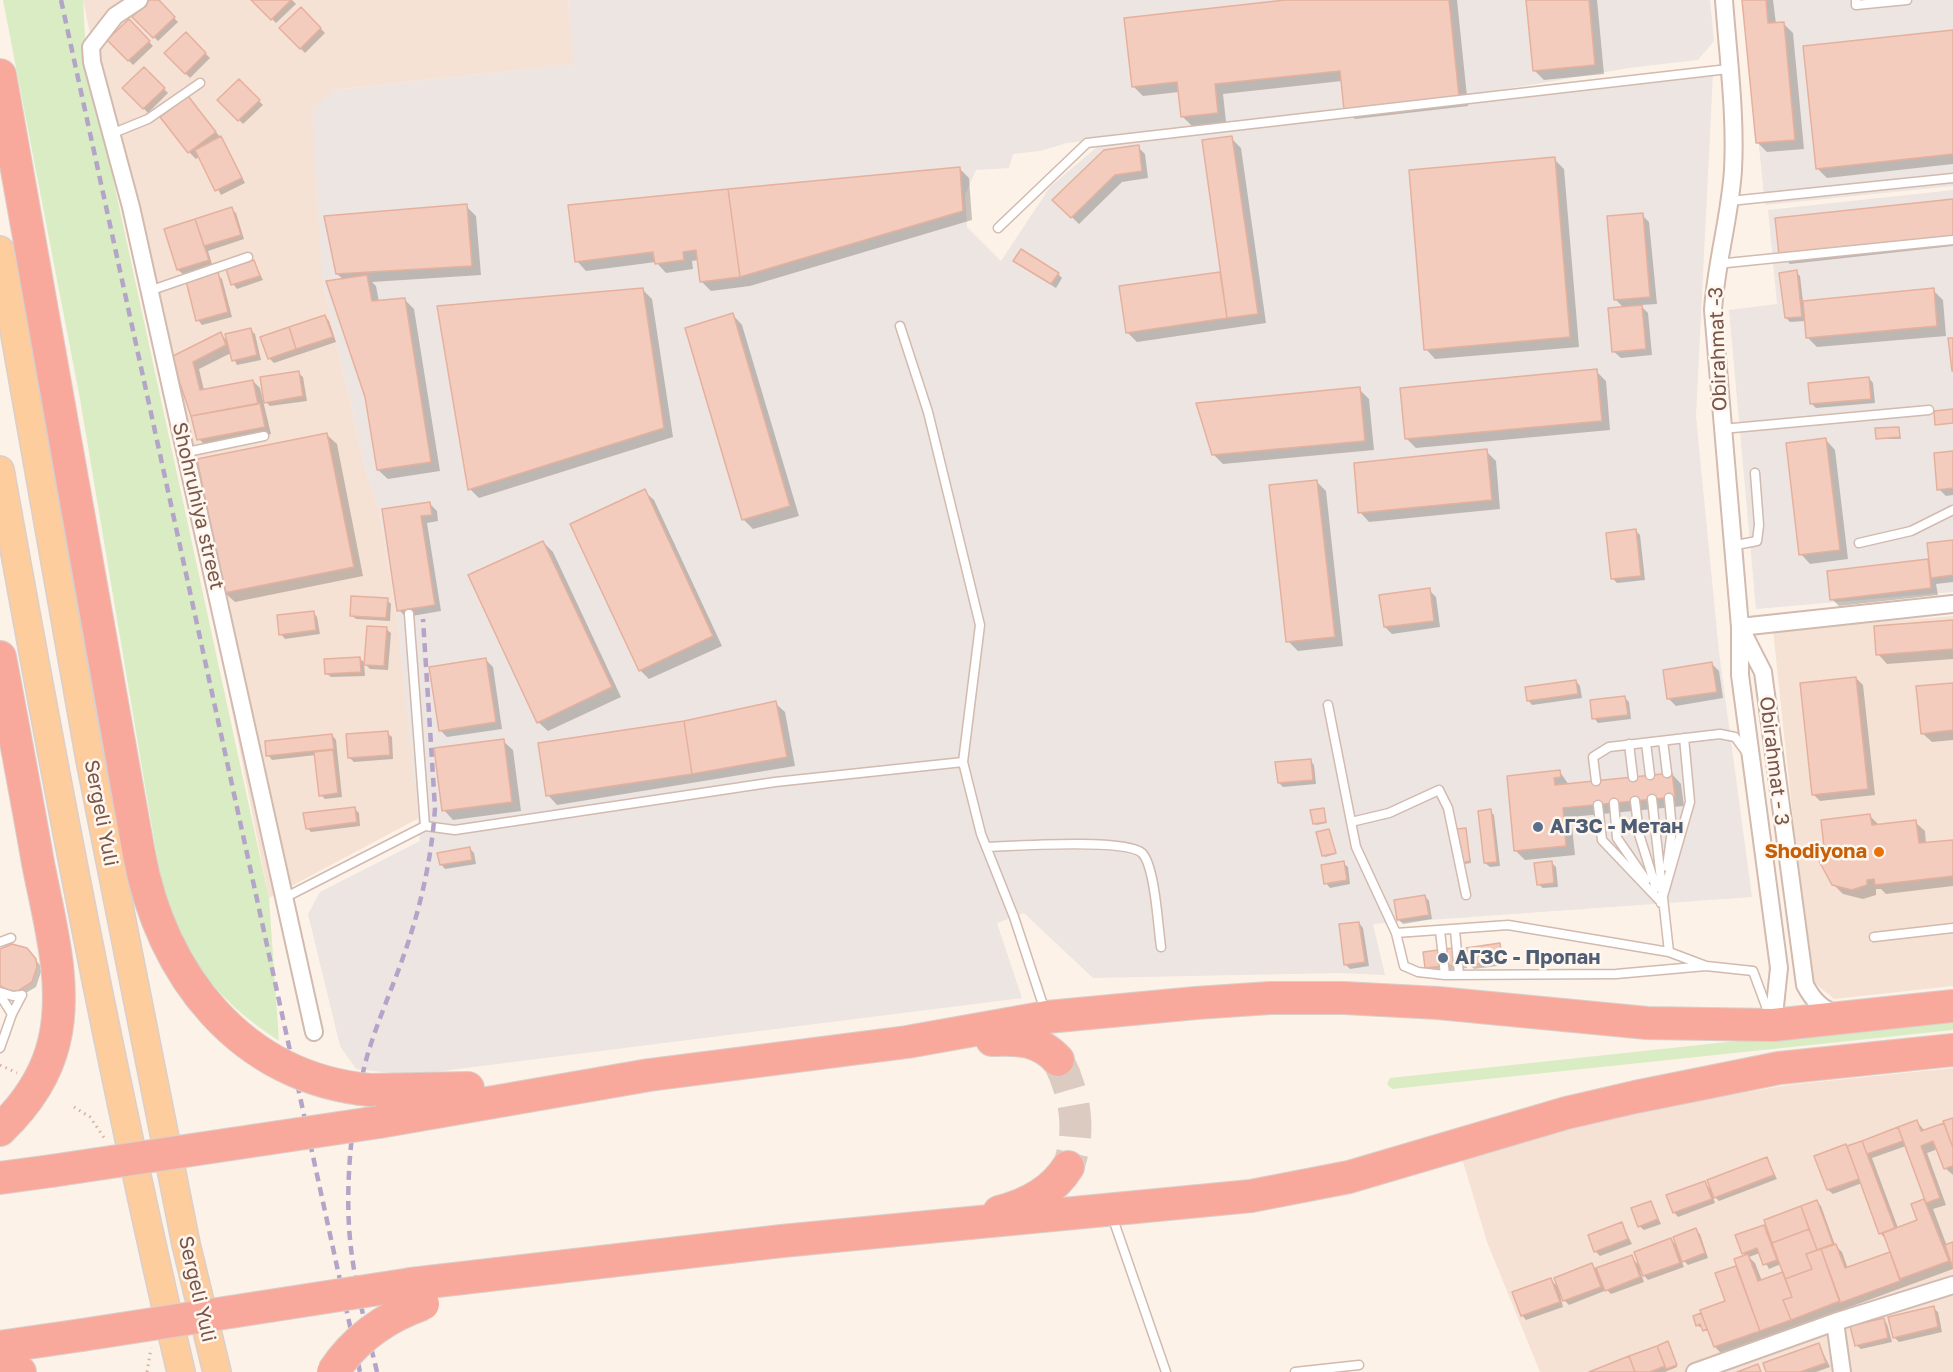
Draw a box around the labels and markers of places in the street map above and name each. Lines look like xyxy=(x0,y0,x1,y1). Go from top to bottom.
place label: АГЗС - Метан xyxy=(1550,815,1683,839)
marker: АГЗС - Метан xyxy=(1531,820,1545,834)
place label: Shodiyona xyxy=(1764,840,1867,864)
marker: Shodiyona xyxy=(1872,845,1886,859)
place label: АГЗС - Пропан xyxy=(1455,946,1600,970)
marker: АГЗС - Пропан xyxy=(1436,951,1450,965)

